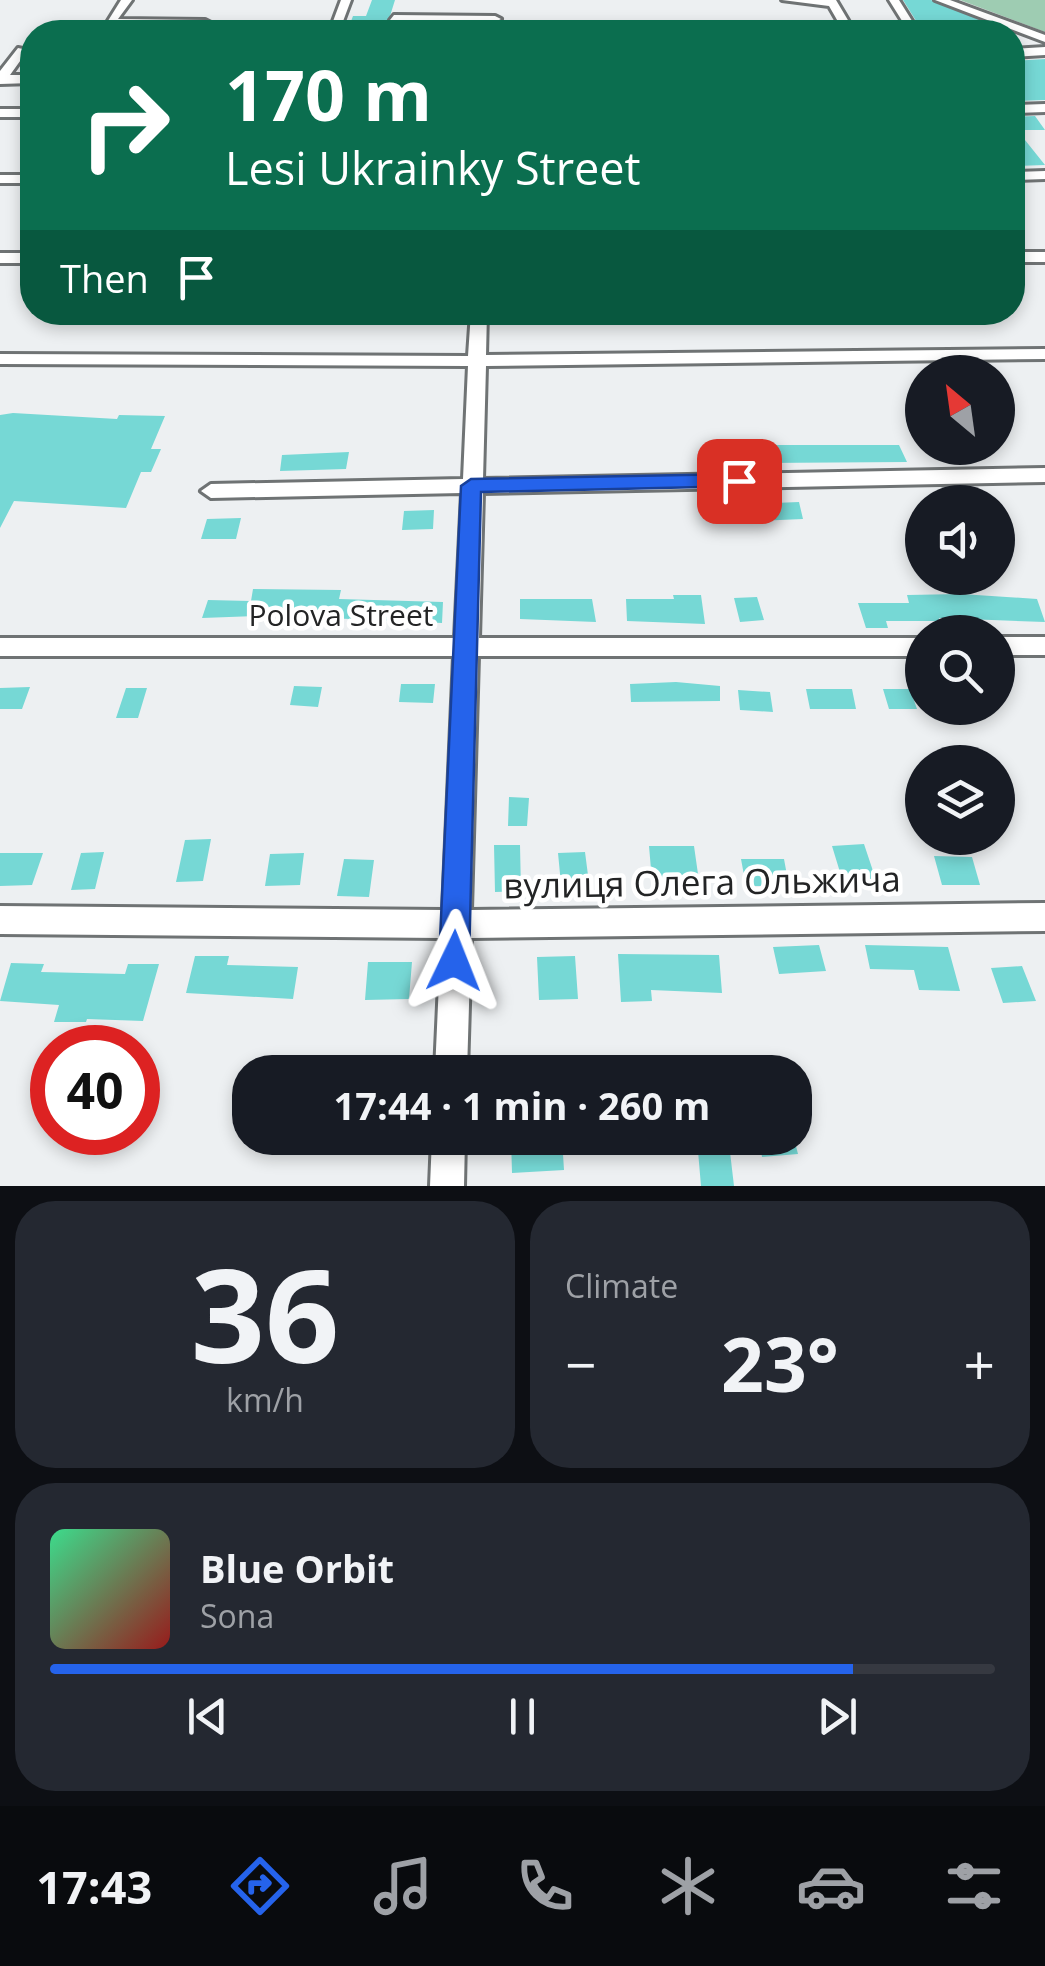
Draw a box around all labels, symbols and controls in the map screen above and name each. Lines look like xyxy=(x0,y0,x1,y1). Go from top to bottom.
text: 170 m xyxy=(225,46,432,142)
icon: right xyxy=(60,60,190,190)
text: Lesi Ukrainky Street xyxy=(225,137,641,198)
icon: arrive xyxy=(169,250,224,305)
text: Then xyxy=(60,252,149,304)
north arrow xyxy=(905,355,1015,465)
map controls xyxy=(905,355,1015,855)
pin xyxy=(697,439,782,524)
icon: arrive xyxy=(712,454,767,509)
button: sound xyxy=(905,485,1015,595)
street label: Polova Street xyxy=(249,594,433,635)
button: search xyxy=(905,615,1015,725)
button: layers xyxy=(905,745,1015,855)
street label: вулиця Олега Ольжича xyxy=(503,855,901,908)
position arrow xyxy=(402,909,506,1013)
speed limit sign: 40 xyxy=(30,1025,160,1155)
text: 17:44 · 1 min · 260 m xyxy=(334,1079,710,1131)
text: 36 xyxy=(191,1224,339,1401)
text: Climate xyxy=(565,1264,678,1307)
text: 23° xyxy=(721,1312,839,1414)
text: − xyxy=(565,1326,596,1401)
text: + xyxy=(964,1326,995,1401)
text: km/h xyxy=(226,1378,304,1421)
text: Blue Orbit xyxy=(200,1542,394,1594)
text: Sona xyxy=(200,1594,274,1637)
icon: previous xyxy=(180,1689,235,1744)
icon: pause xyxy=(495,1689,550,1744)
icon: next xyxy=(810,1689,865,1744)
icon: directions xyxy=(225,1851,295,1921)
icon: music xyxy=(368,1851,438,1921)
icon: phone xyxy=(510,1851,580,1921)
icon: climate xyxy=(653,1851,723,1921)
icon: car xyxy=(796,1851,866,1921)
icon: filters xyxy=(939,1851,1009,1921)
text: 17:43 xyxy=(36,1856,152,1917)

